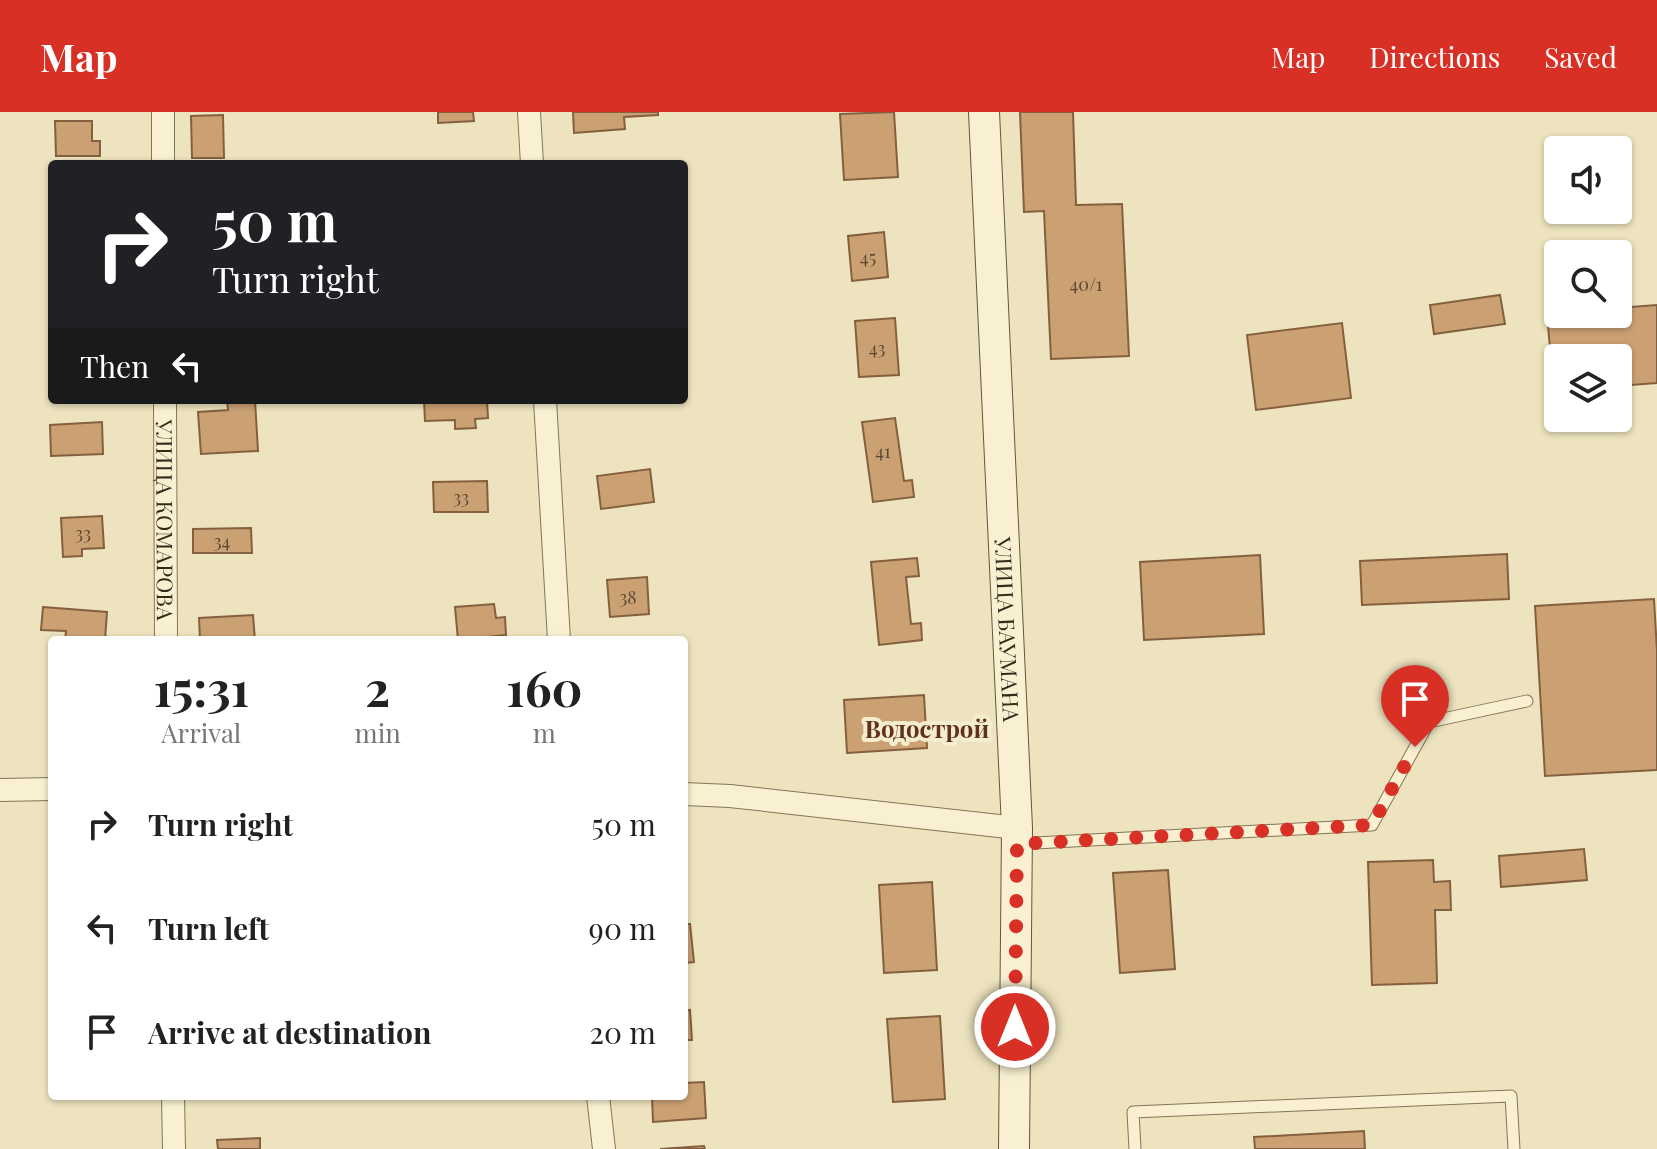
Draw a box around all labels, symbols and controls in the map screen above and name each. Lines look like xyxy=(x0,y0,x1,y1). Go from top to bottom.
text: Map xyxy=(40,31,117,82)
text: Map xyxy=(1271,38,1325,75)
text: Directions xyxy=(1369,38,1500,75)
text: Saved xyxy=(1544,38,1617,75)
map controls xyxy=(1544,136,1632,432)
button: sound xyxy=(1544,136,1632,224)
text: 50 m xyxy=(212,182,338,257)
icon: right xyxy=(80,192,184,296)
button: search xyxy=(1544,240,1632,328)
house number: 45 xyxy=(860,245,876,269)
text: Turn right xyxy=(212,254,379,302)
house number: 40/1 xyxy=(1069,272,1103,296)
house number: 43 xyxy=(869,336,885,360)
icon: left xyxy=(165,344,209,388)
button: layers xyxy=(1544,344,1632,432)
text: Then xyxy=(80,346,149,386)
street label: УЛИЦА КОМАРОВА xyxy=(150,418,181,621)
house number: 41 xyxy=(875,439,891,463)
house number: 33 xyxy=(453,485,469,509)
house number: 33 xyxy=(75,521,91,545)
house number: 34 xyxy=(213,529,231,553)
street label: УЛИЦА БАУМАНА xyxy=(989,535,1027,723)
house number: 38 xyxy=(619,585,637,609)
text: 15:31 xyxy=(153,655,249,719)
text: 2 xyxy=(365,655,390,719)
text: 160 xyxy=(506,655,583,719)
pin xyxy=(1381,665,1449,747)
icon: arrive xyxy=(1393,677,1437,721)
district label: Водострой xyxy=(865,712,989,744)
text: Arrival xyxy=(161,715,241,750)
text: min xyxy=(355,715,401,750)
text: m xyxy=(533,715,556,750)
icon: right xyxy=(80,802,124,846)
text: Turn right xyxy=(148,804,293,844)
text: 50 m xyxy=(591,804,656,844)
icon: left xyxy=(80,906,124,950)
text: Turn left xyxy=(148,908,269,948)
text: 90 m xyxy=(589,908,656,948)
position arrow xyxy=(973,985,1057,1069)
icon: arrive xyxy=(80,1010,124,1054)
text: Arrive at destination xyxy=(148,1012,431,1052)
text: 20 m xyxy=(590,1012,656,1052)

